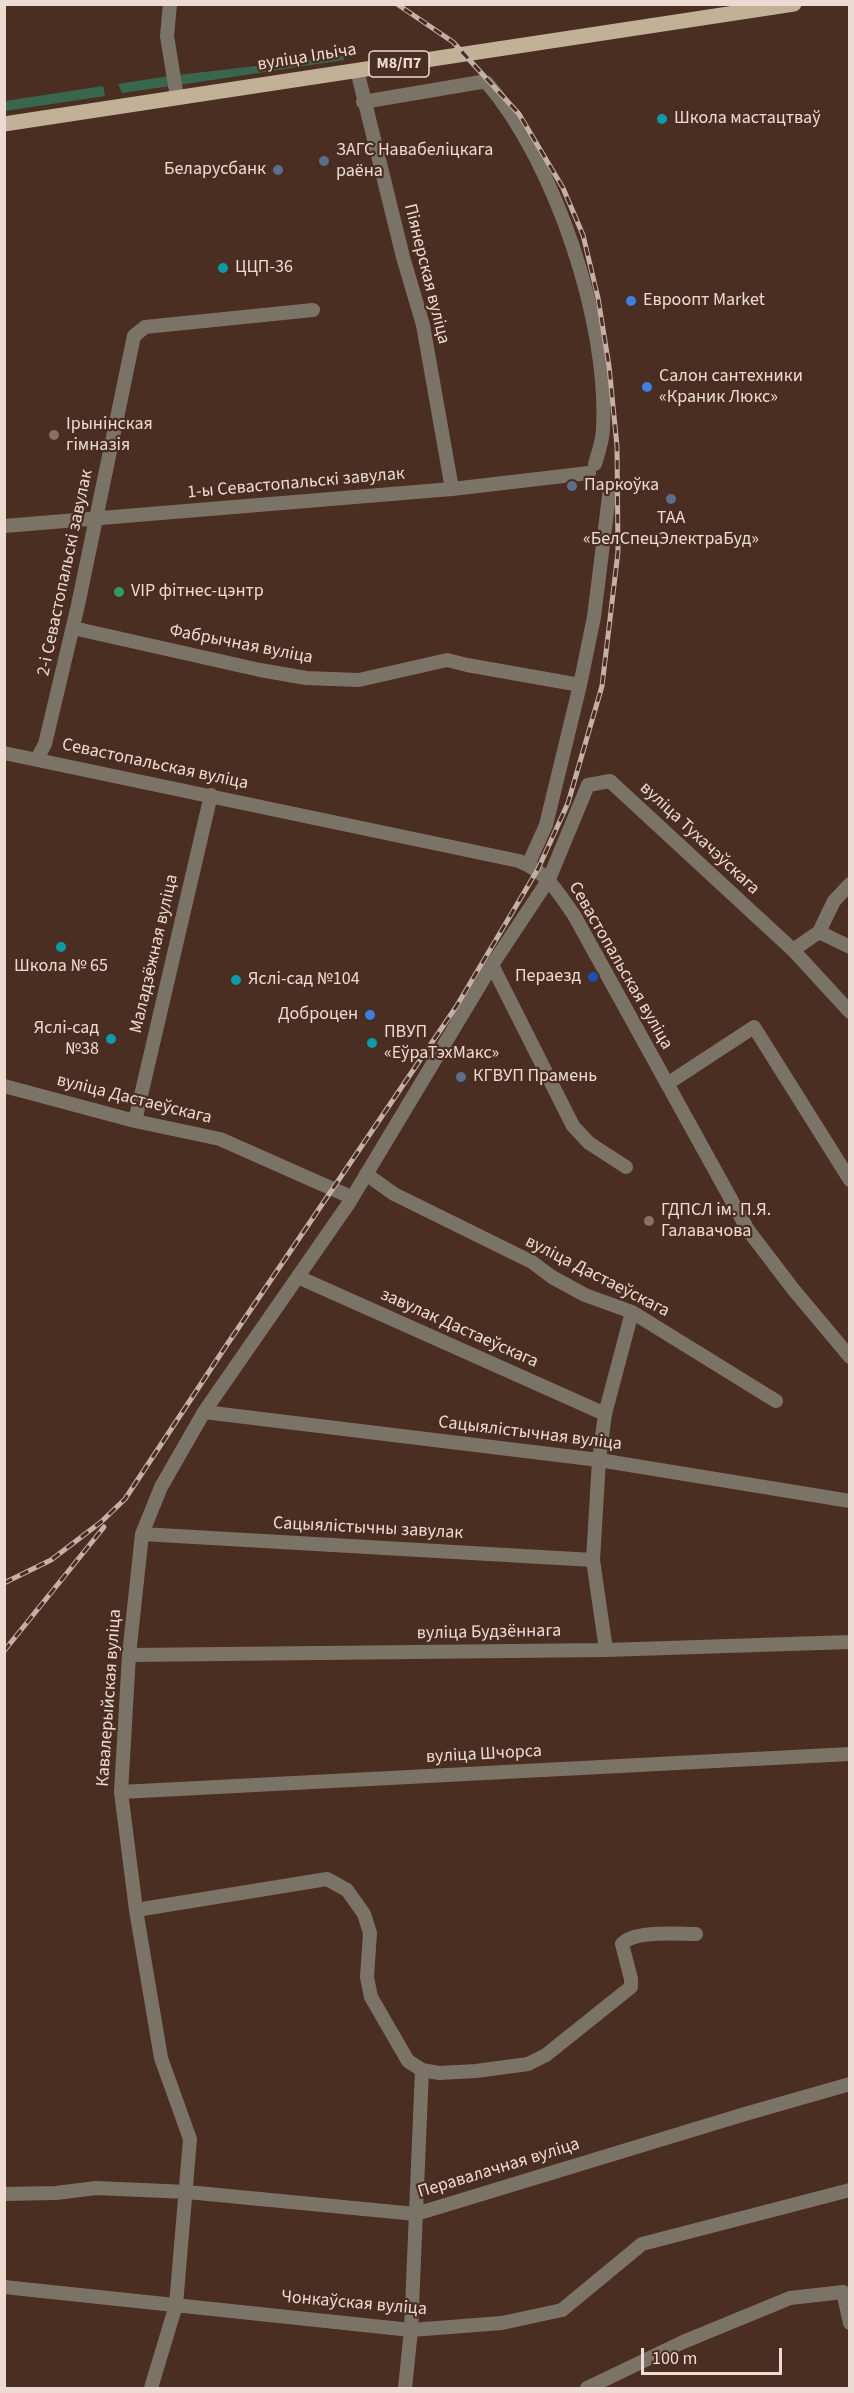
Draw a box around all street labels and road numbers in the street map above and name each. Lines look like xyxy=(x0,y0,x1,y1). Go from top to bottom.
street label: вуліца Ільіча xyxy=(256,40,358,76)
road number: М8/П7 xyxy=(369,51,429,77)
street label: Піянерская вуліца xyxy=(398,202,454,346)
street label: 1-ы Севастопальскі завулак xyxy=(186,464,406,504)
street label: 2-і Севастопальскі завулак xyxy=(34,468,98,678)
street label: Фабрычная вуліца xyxy=(167,621,315,669)
street label: Севастопальская вуліца xyxy=(60,735,250,795)
street label: вуліца Тухачэўскага xyxy=(635,778,763,900)
street label: Маладзёжная вуліца xyxy=(126,872,184,1036)
street label: Севастопальская вуліца xyxy=(563,878,677,1054)
street label: вуліца Дастаеўскага xyxy=(54,1070,214,1130)
street label: вуліца Дастаеўскага xyxy=(521,1231,673,1323)
street label: завулак Дастаеўскага xyxy=(377,1284,541,1374)
street label: Сацыялістычная вуліца xyxy=(437,1412,623,1456)
street label: Сацыялістычны завулак xyxy=(272,1513,464,1545)
street label: Кавалерыйская вуліца xyxy=(93,1609,127,1787)
street label: вуліца Будзённага xyxy=(417,1621,561,1645)
street label: вуліца Шчорса xyxy=(426,1741,542,1769)
street label: Перавалачная вуліца xyxy=(416,2134,582,2204)
street label: Чонкаўская вуліца xyxy=(280,2287,428,2321)

